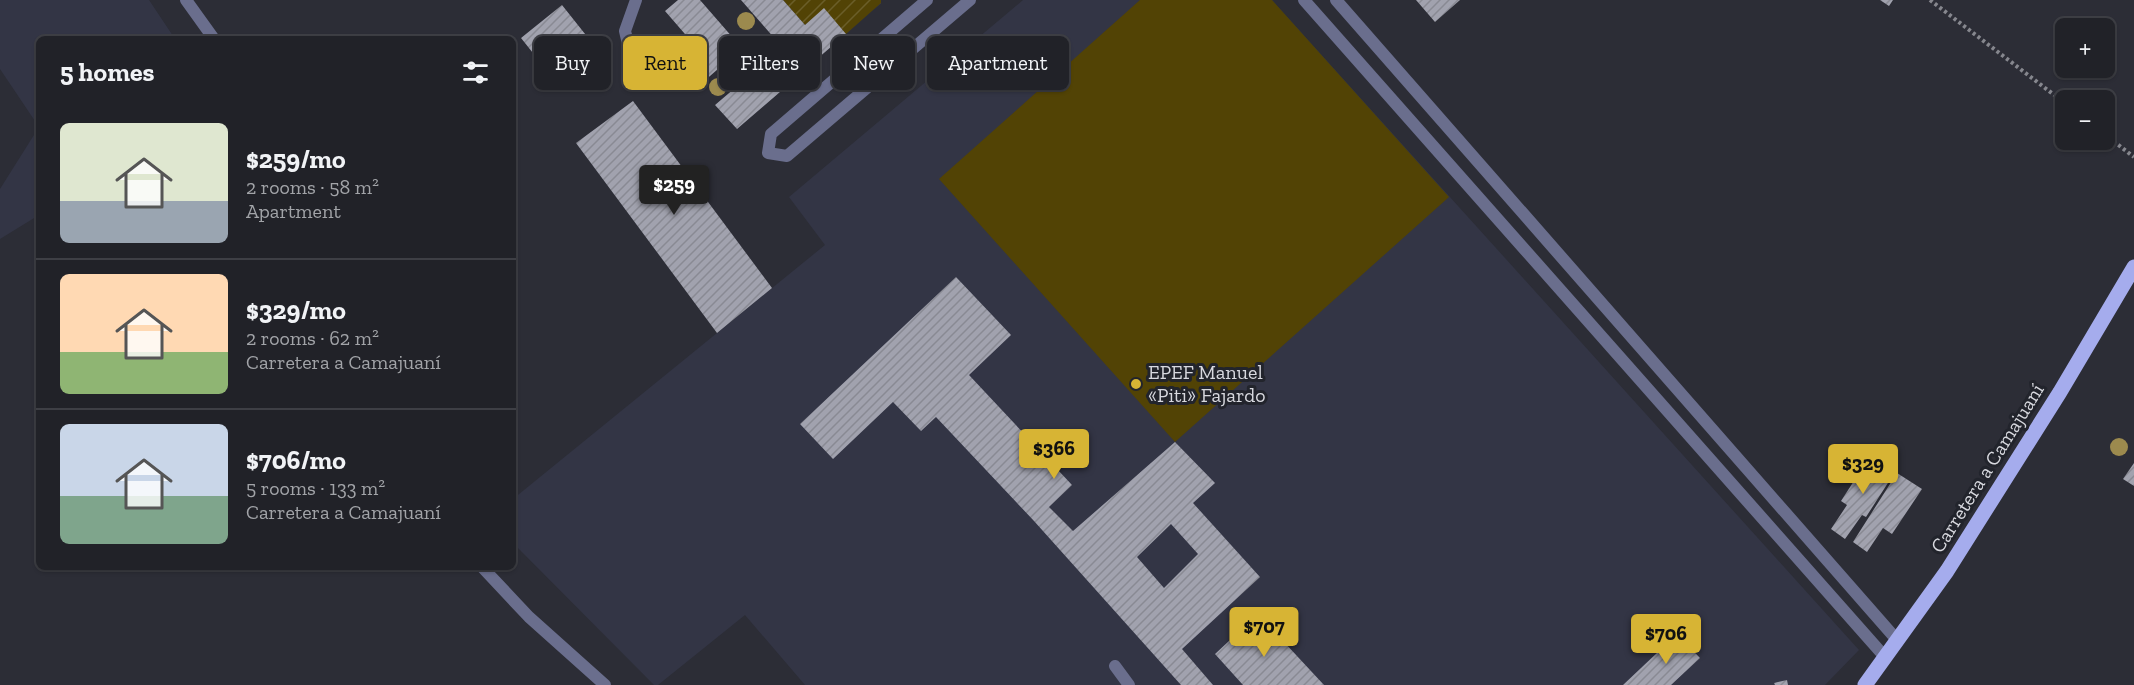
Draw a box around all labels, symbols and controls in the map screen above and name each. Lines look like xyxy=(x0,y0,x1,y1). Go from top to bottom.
map controls xyxy=(2055,18,2115,150)
button: + xyxy=(2055,18,2115,78)
chip: Buy xyxy=(534,36,611,90)
chip: Rent xyxy=(623,36,707,90)
chip: Filters xyxy=(719,36,820,90)
chip: New xyxy=(832,36,915,90)
chip: Apartment xyxy=(927,36,1069,90)
text: 5 homes xyxy=(60,56,154,88)
icon: filters xyxy=(459,56,492,89)
button: − xyxy=(2055,90,2115,150)
text: $259/mo xyxy=(246,143,346,175)
icon: home xyxy=(108,147,180,219)
pin: $259 xyxy=(638,165,710,216)
text: $259 xyxy=(653,172,695,196)
text: 2 rooms · 58 m² xyxy=(246,175,379,199)
text: Apartment xyxy=(246,199,341,223)
text: $329/mo xyxy=(246,294,346,326)
icon: home xyxy=(108,298,180,370)
text: 2 rooms · 62 m² xyxy=(246,326,379,350)
text: Carretera a Camajuaní xyxy=(246,350,441,374)
place label: EPEF Manuel «Piti» Fajardo xyxy=(1148,360,1266,407)
marker: EPEF Manuel «Piti» Fajardo xyxy=(1129,377,1143,391)
street label: Carretera a Camajuaní xyxy=(1925,379,2049,557)
pin: $366 xyxy=(1018,429,1090,480)
text: $366 xyxy=(1033,436,1075,460)
text: $706/mo xyxy=(246,444,346,476)
pin: $329 xyxy=(1827,444,1899,495)
icon: home xyxy=(108,448,180,520)
text: $329 xyxy=(1842,451,1884,475)
text: 5 rooms · 133 m² xyxy=(246,476,385,500)
text: Carretera a Camajuaní xyxy=(246,500,441,524)
pin: $707 xyxy=(1228,607,1300,658)
text: $707 xyxy=(1243,614,1285,638)
pin: $706 xyxy=(1630,614,1702,665)
text: $706 xyxy=(1645,621,1687,645)

